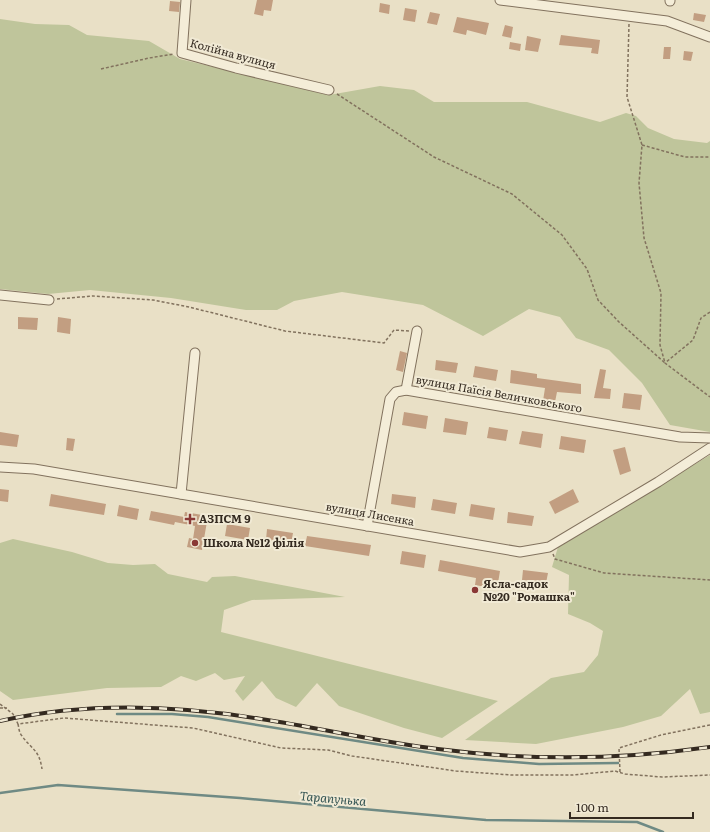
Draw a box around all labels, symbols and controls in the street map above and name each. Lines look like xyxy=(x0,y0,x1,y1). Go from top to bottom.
street label: Колійна вулиця xyxy=(189,34,278,72)
street label: вулиця Паїсія Величковського xyxy=(415,370,584,416)
street label: вулиця Лисенка xyxy=(325,497,416,529)
place label: АЗПСМ 9 xyxy=(199,510,250,526)
marker: АЗПСМ 9 xyxy=(184,513,196,525)
place label: Школа №12 філія xyxy=(203,534,304,550)
marker: Школа №12 філія xyxy=(190,538,200,548)
place label: Ясла-садок №20 "Ромашка" xyxy=(483,575,575,604)
marker: Ясла-садок №20 "Ромашка" xyxy=(470,585,480,595)
water label: Тарапунька xyxy=(299,786,367,810)
scale bar xyxy=(570,794,693,820)
text: 100 m xyxy=(576,798,609,816)

